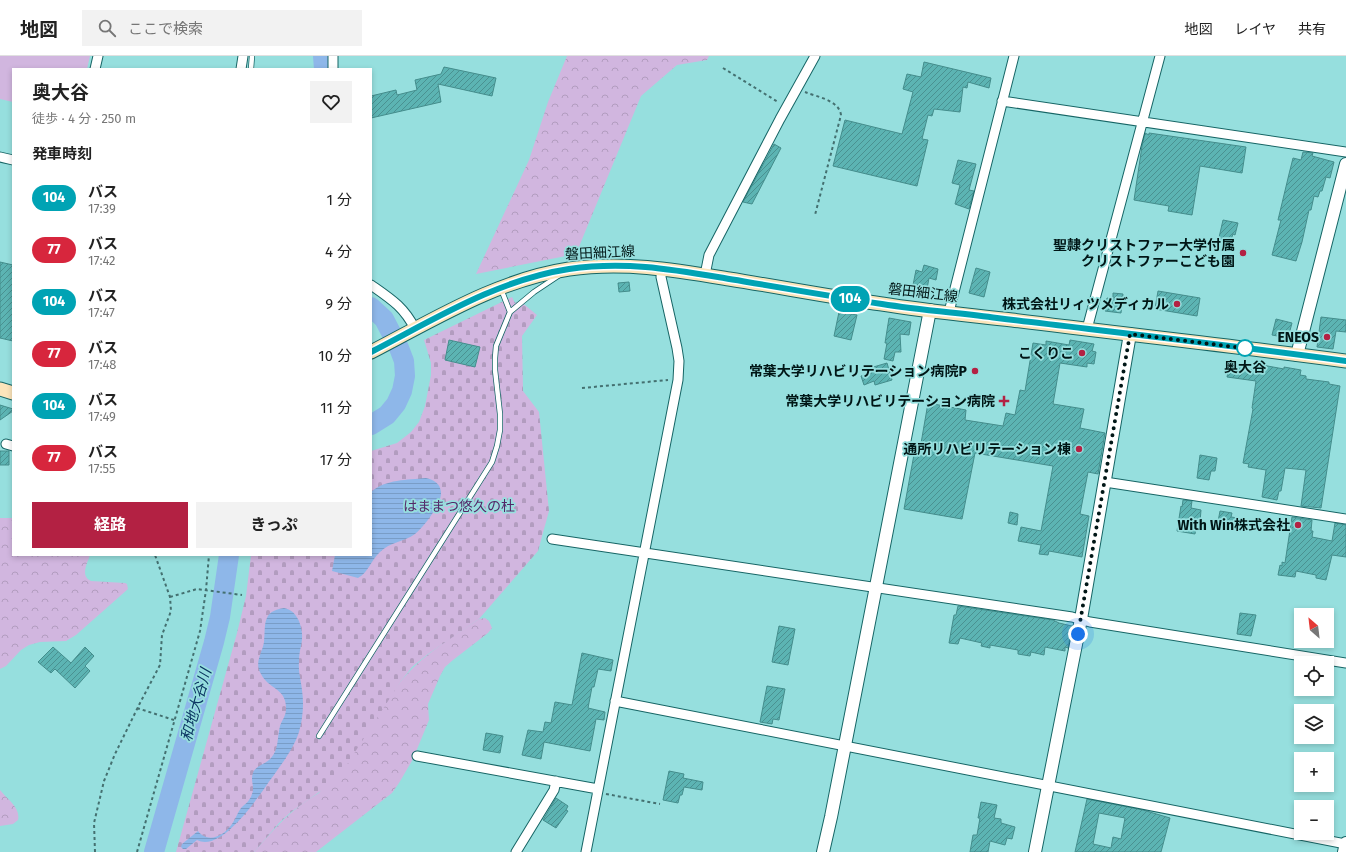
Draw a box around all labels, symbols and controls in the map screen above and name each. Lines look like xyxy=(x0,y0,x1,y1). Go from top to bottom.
search box xyxy=(82,10,362,46)
icon: search xyxy=(96,17,118,39)
text: 地図 xyxy=(20,18,58,41)
text: ここで検索 xyxy=(128,20,203,38)
text: 地図 xyxy=(1184,21,1212,38)
text: レイヤ xyxy=(1234,21,1276,38)
text: 共有 xyxy=(1298,21,1326,38)
text: 奥大谷 xyxy=(32,81,89,104)
button: heart xyxy=(310,81,352,123)
text: 徒歩 · 4 分 · 250 m xyxy=(32,111,136,126)
text: 発車時刻 xyxy=(32,145,92,163)
text: バス xyxy=(88,183,118,201)
text: 104 xyxy=(43,189,65,206)
text: 1 分 xyxy=(327,191,352,209)
text: 17:39 xyxy=(88,201,116,216)
text: バス xyxy=(88,235,118,253)
place label: 聖隷クリストファー大学付属 クリストファーこども園 xyxy=(1053,237,1235,270)
text: 77 xyxy=(47,241,61,258)
text: 4 分 xyxy=(325,243,352,261)
street label: 磐田細江線 xyxy=(565,243,635,263)
marker: 聖隷クリストファー大学付属 クリストファーこども園 xyxy=(1238,248,1248,258)
text: 17:42 xyxy=(88,253,116,268)
street label: 磐田細江線 xyxy=(887,280,959,306)
line badge: 104 xyxy=(827,286,873,312)
text: バス xyxy=(88,287,118,305)
text: 104 xyxy=(839,290,861,307)
text: 104 xyxy=(43,293,65,310)
text: 9 分 xyxy=(325,295,352,313)
place label: 株式会社リィツメディカル xyxy=(1002,296,1169,313)
marker: 株式会社リィツメディカル xyxy=(1172,299,1182,309)
text: 17:47 xyxy=(88,305,115,320)
place label: ENEOS xyxy=(1278,329,1319,346)
marker: ENEOS xyxy=(1322,332,1332,342)
text: バス xyxy=(88,339,118,357)
marker: 奥大谷 xyxy=(1236,339,1254,357)
text: 77 xyxy=(47,345,61,362)
place label: こくりこ xyxy=(1018,345,1074,362)
text: 10 分 xyxy=(318,347,352,365)
marker: こくりこ xyxy=(1077,348,1087,358)
text: 17:48 xyxy=(88,357,117,372)
place label: 奥大谷 xyxy=(1224,359,1267,376)
place label: 常葉大学リハビリテーション病院P xyxy=(749,363,968,380)
marker: 常葉大学リハビリテーション病院P xyxy=(970,366,980,376)
text: バス xyxy=(88,391,118,409)
place label: 常葉大学リハビリテーション病院 xyxy=(785,393,995,410)
marker: 常葉大学リハビリテーション病院 xyxy=(998,395,1010,407)
text: 104 xyxy=(43,397,65,414)
text: 11 分 xyxy=(320,399,352,417)
text: 17:49 xyxy=(88,409,116,424)
place label: 通所リハビリテーション棟 xyxy=(903,441,1071,458)
text: バス xyxy=(88,443,118,461)
marker: 通所リハビリテーション棟 xyxy=(1074,444,1084,454)
text: 77 xyxy=(47,449,61,466)
text: 17 分 xyxy=(320,451,352,469)
text: 17:55 xyxy=(88,461,116,476)
park label: はままつ悠久の杜 xyxy=(403,498,515,515)
button: 経路 xyxy=(32,502,188,548)
button: きっぷ xyxy=(196,502,352,548)
place label: With Win株式会社 xyxy=(1178,517,1290,534)
marker: With Win株式会社 xyxy=(1293,520,1303,530)
north arrow xyxy=(1294,608,1334,648)
map controls xyxy=(1294,608,1334,840)
your location xyxy=(1068,624,1088,644)
button: locate xyxy=(1294,656,1334,696)
water label: 和地大谷川 xyxy=(177,665,216,744)
button: layers xyxy=(1294,704,1334,744)
button: + xyxy=(1294,752,1334,792)
button: − xyxy=(1294,800,1334,840)

